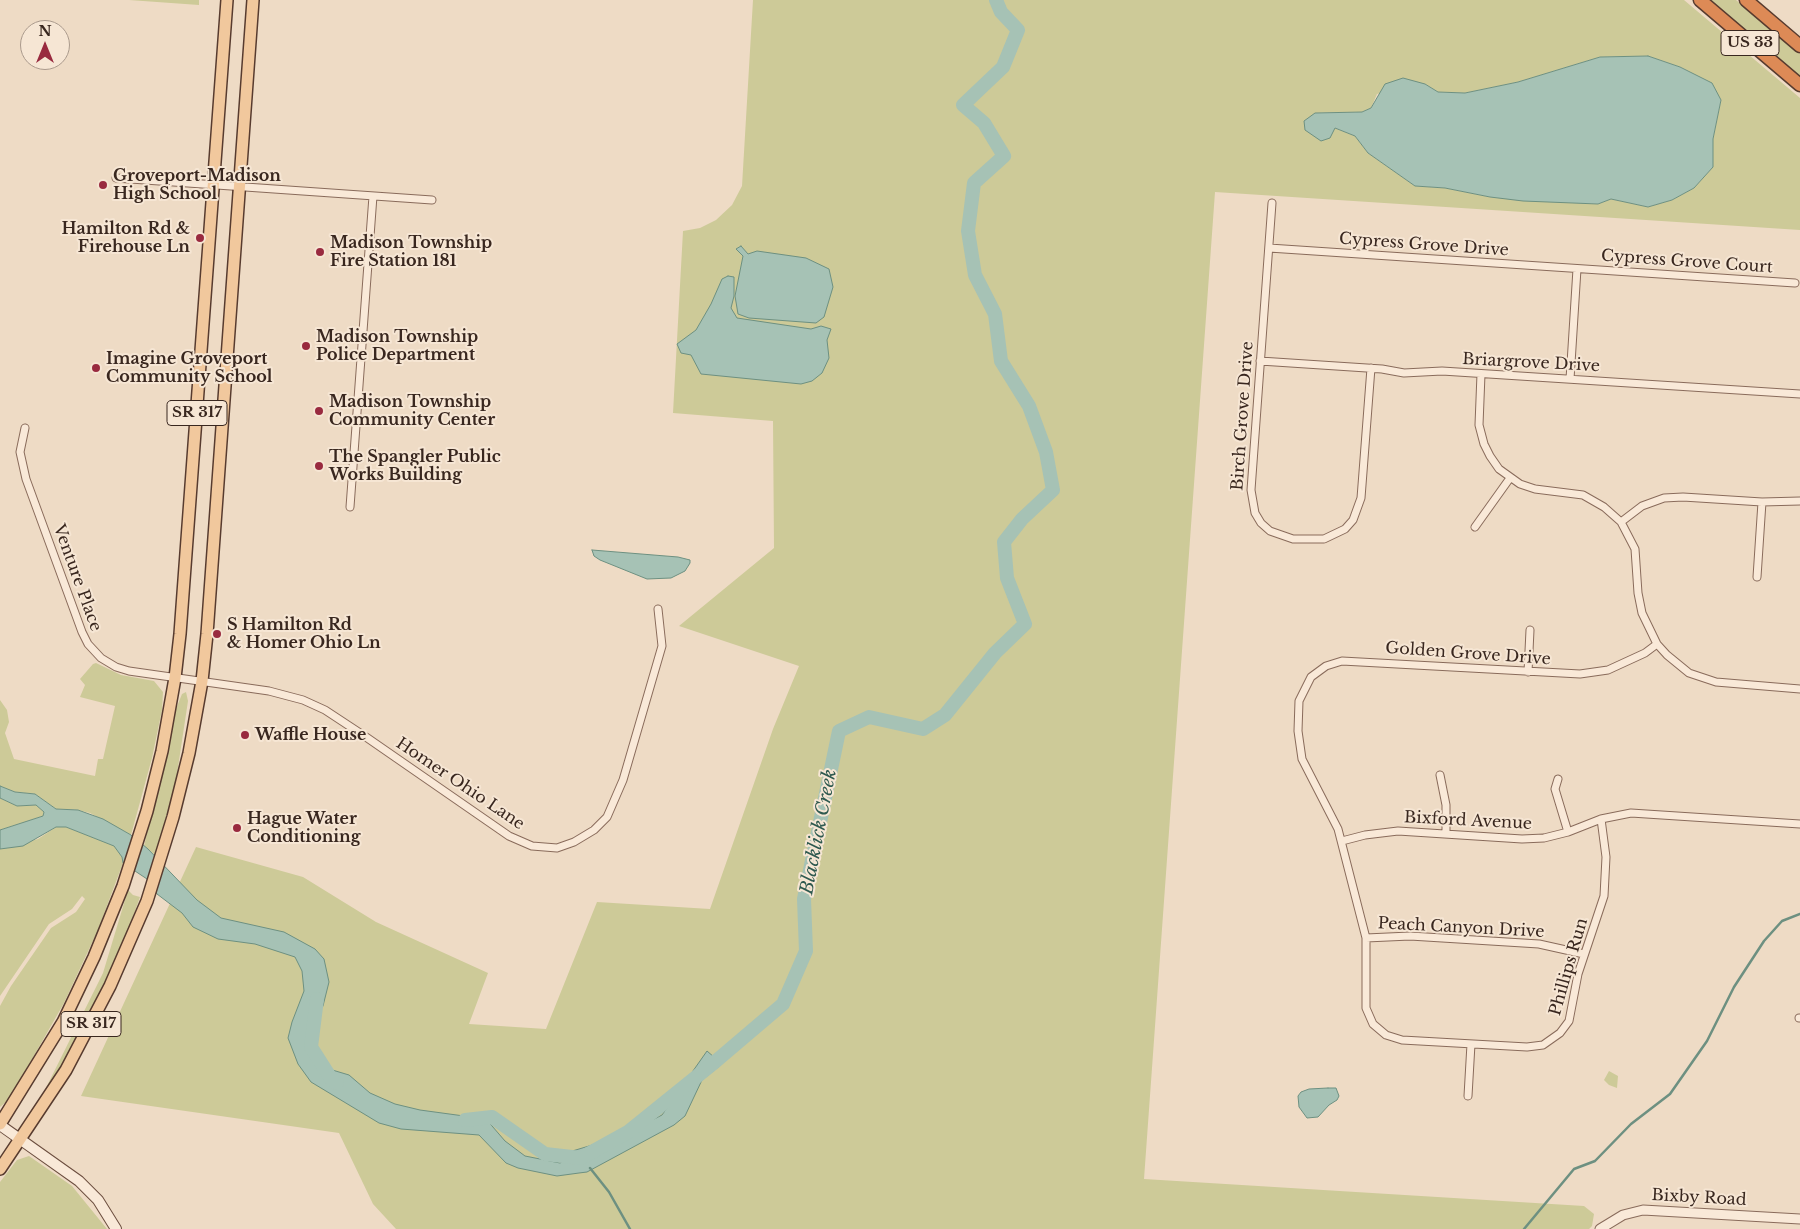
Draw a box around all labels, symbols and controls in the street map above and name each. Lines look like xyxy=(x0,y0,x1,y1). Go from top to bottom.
north arrow xyxy=(20,20,70,70)
text: N xyxy=(38,22,52,40)
road number: US 33 xyxy=(1721,30,1779,56)
place label: Groveport-Madison High School xyxy=(113,166,281,204)
marker: Groveport-Madison High School xyxy=(97,179,109,191)
place label: Hamilton Rd & Firehouse Ln xyxy=(61,219,190,257)
street label: Cypress Grove Drive xyxy=(1338,229,1510,261)
marker: Hamilton Rd & Firehouse Ln xyxy=(194,232,206,244)
place label: Madison Township Fire Station 181 xyxy=(330,233,492,271)
marker: Madison Township Fire Station 181 xyxy=(314,246,326,258)
street label: Cypress Grove Court xyxy=(1601,246,1773,278)
place label: Madison Township Police Department xyxy=(316,327,478,365)
marker: Madison Township Police Department xyxy=(300,340,312,352)
street label: Birch Grove Drive xyxy=(1228,341,1258,491)
place label: Imagine Groveport Community School xyxy=(106,349,272,387)
street label: Briargrove Drive xyxy=(1462,350,1600,376)
marker: Imagine Groveport Community School xyxy=(90,362,102,374)
place label: Madison Township Community Center xyxy=(329,392,495,430)
road number: SR 317 xyxy=(167,400,227,426)
marker: Madison Township Community Center xyxy=(313,405,325,417)
place label: The Spangler Public Works Building xyxy=(329,447,501,485)
marker: The Spangler Public Works Building xyxy=(313,460,325,472)
street label: Venture Place xyxy=(49,522,105,634)
place label: S Hamilton Rd & Homer Ohio Ln xyxy=(227,615,381,653)
marker: S Hamilton Rd & Homer Ohio Ln xyxy=(211,628,223,640)
street label: Golden Grove Drive xyxy=(1385,639,1551,669)
place label: Waffle House xyxy=(255,725,366,745)
marker: Waffle House xyxy=(239,729,251,741)
street label: Homer Ohio Lane xyxy=(392,734,528,834)
water label: Blacklick Creek xyxy=(796,768,842,896)
street label: Bixford Avenue xyxy=(1404,808,1532,834)
place label: Hague Water Conditioning xyxy=(247,809,360,847)
marker: Hague Water Conditioning xyxy=(231,822,243,834)
street label: Peach Canyon Drive xyxy=(1377,914,1545,942)
street label: Phillips Run xyxy=(1546,916,1592,1018)
road number: SR 317 xyxy=(61,1012,121,1036)
street label: Bixby Road xyxy=(1651,1186,1747,1210)

